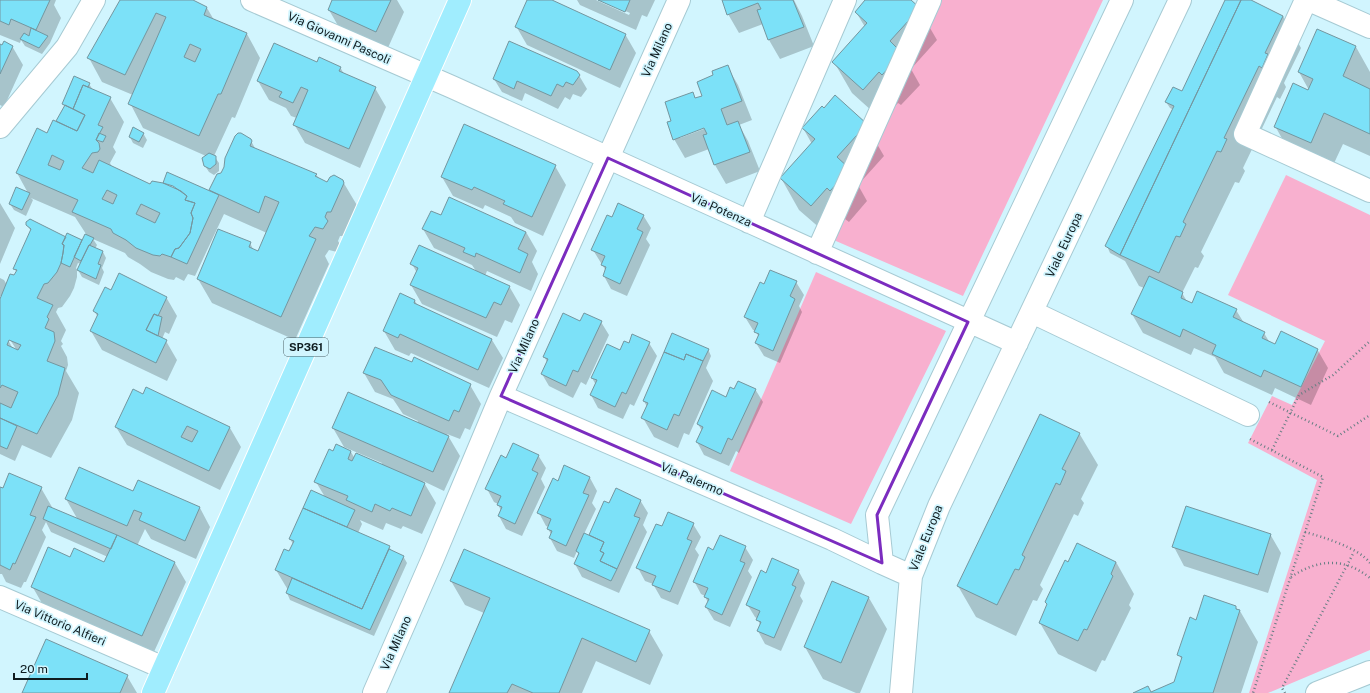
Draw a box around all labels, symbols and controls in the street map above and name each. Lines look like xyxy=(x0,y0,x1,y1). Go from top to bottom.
street label: Via Giovanni Pascoli xyxy=(285,9,393,67)
street label: Via Milano xyxy=(639,20,675,79)
street label: Via Potenza xyxy=(688,190,754,230)
street label: Viale Europa xyxy=(1043,210,1085,280)
street label: Via Milano xyxy=(506,316,542,375)
road number: SP361 xyxy=(284,338,328,356)
street label: Via Palermo xyxy=(659,460,726,499)
street label: Viale Europa xyxy=(906,503,946,573)
street label: Via Vittorio Alfieri xyxy=(12,597,108,649)
street label: Via Milano xyxy=(378,613,414,672)
scale bar xyxy=(14,655,87,681)
text: 20 m xyxy=(20,662,48,676)

